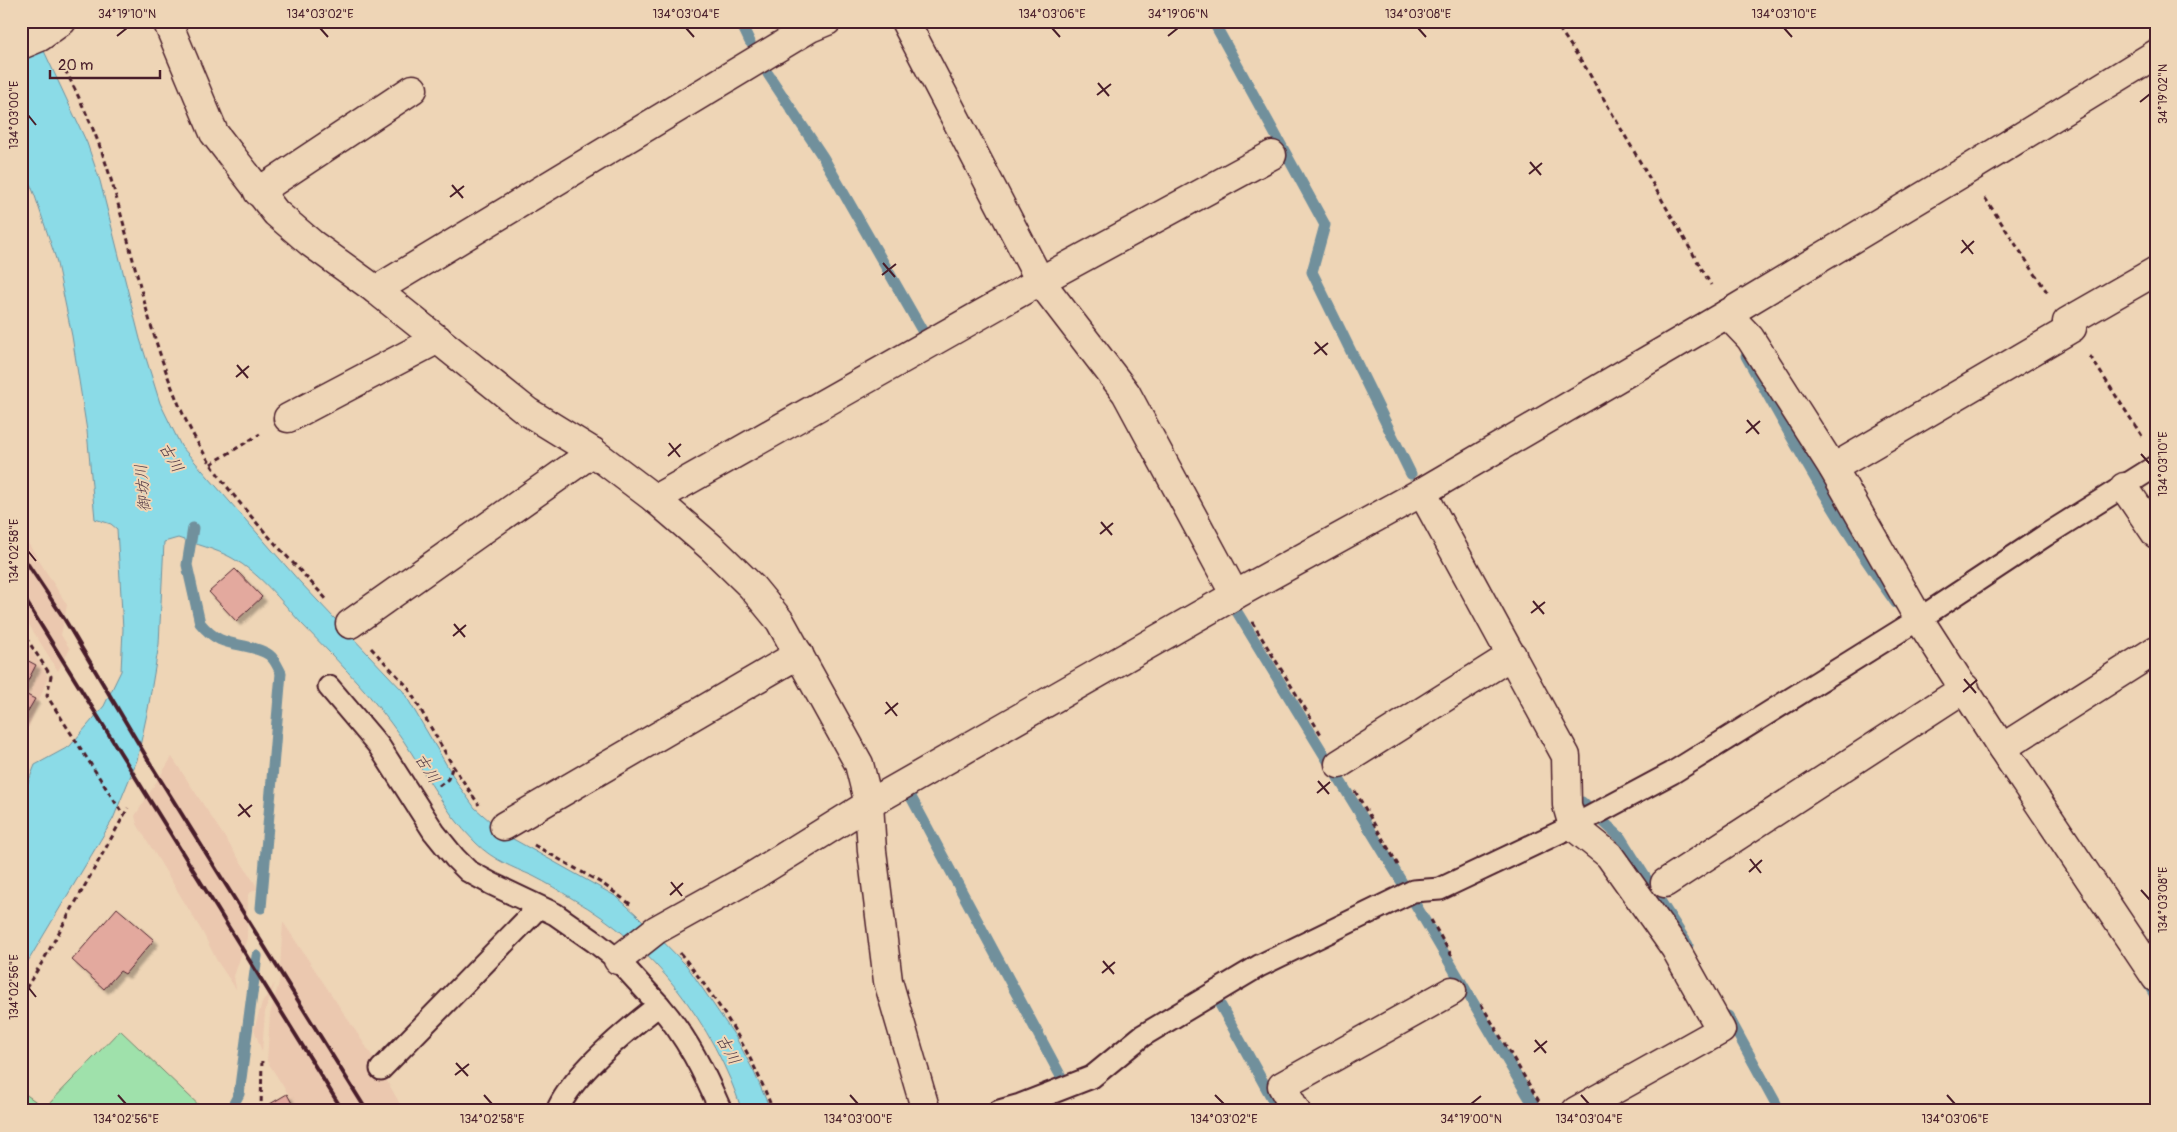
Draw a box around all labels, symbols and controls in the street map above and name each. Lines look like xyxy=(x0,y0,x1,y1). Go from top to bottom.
text: 34°19'10"N xyxy=(98,7,156,22)
text: 134°03'02"E xyxy=(287,7,353,22)
text: 134°03'04"E xyxy=(652,7,720,22)
text: 134°03'06"E xyxy=(1018,7,1086,22)
text: 34°19'06"N xyxy=(1148,7,1208,22)
text: 134°03'08"E xyxy=(1385,7,1451,22)
text: 134°03'10"E xyxy=(1752,7,1816,22)
scale bar xyxy=(50,48,160,80)
text: 20 m xyxy=(58,56,93,75)
text: 34°19'02"N xyxy=(2156,64,2171,124)
text: 134°03'00"E xyxy=(7,81,22,149)
text: 134°03'10"E xyxy=(2156,432,2171,496)
water label: 古川 xyxy=(154,439,188,476)
water label: 御坊川 xyxy=(131,463,155,513)
text: 134°02'58"E xyxy=(7,519,22,583)
water label: 古川 xyxy=(410,750,444,787)
text: 134°03'08"E xyxy=(2156,867,2171,933)
text: 134°02'56"E xyxy=(7,954,22,1020)
water label: 古川 xyxy=(712,1031,745,1068)
text: 134°02'56"E xyxy=(93,1112,159,1127)
text: 134°02'58"E xyxy=(460,1112,524,1127)
text: 134°03'00"E xyxy=(824,1112,892,1127)
text: 134°03'02"E xyxy=(1191,1112,1257,1127)
text: 34°19'00"N xyxy=(1440,1112,1502,1127)
text: 134°03'04"E xyxy=(1555,1112,1623,1127)
text: 134°03'06"E xyxy=(1921,1112,1989,1127)

